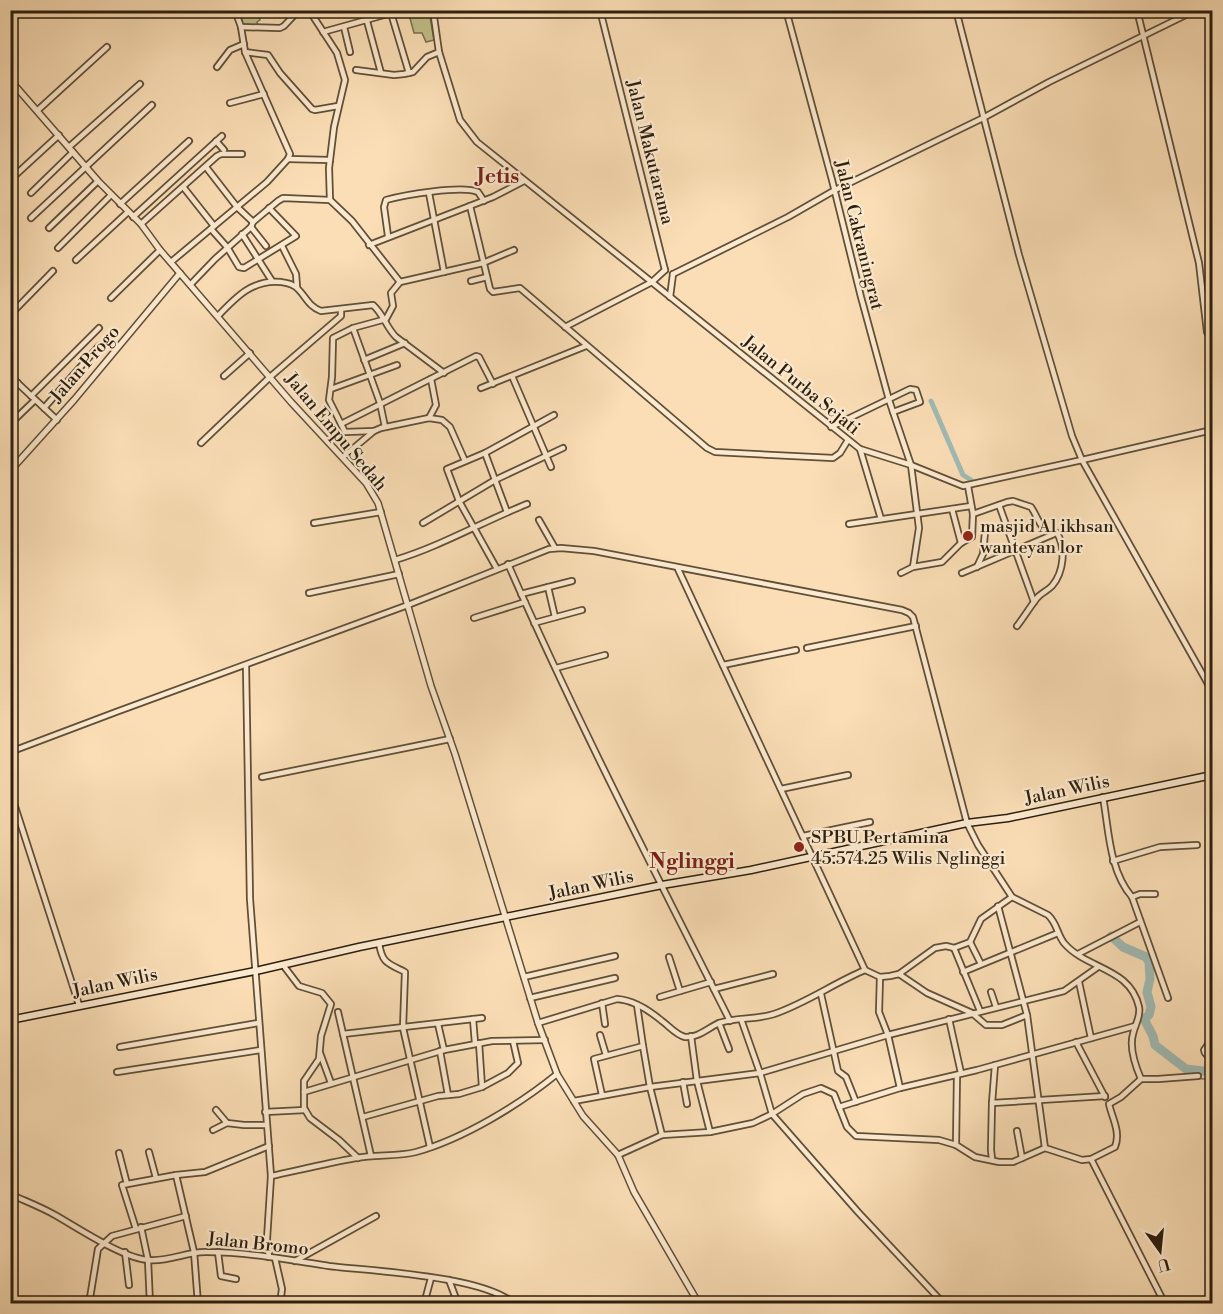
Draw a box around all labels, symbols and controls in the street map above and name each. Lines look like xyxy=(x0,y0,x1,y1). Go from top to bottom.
street label: Jalan Makutarama xyxy=(621,76,679,228)
street label: Jalan Cakraningrat xyxy=(829,157,889,313)
district label: Jetis xyxy=(474,164,519,190)
street label: Jalan Progo xyxy=(44,321,125,408)
street label: Jalan Purba Sejati xyxy=(736,330,865,440)
street label: Jalan Empu Sedah xyxy=(279,367,392,496)
place label: masjid Al ikhsan wanteyan lor xyxy=(979,515,1114,559)
marker: masjid Al ikhsan wanteyan lor xyxy=(961,529,975,543)
street label: Jalan Wilis xyxy=(1021,770,1112,810)
place label: SPBU Pertamina 45.574.25 Wilis Nglinggi xyxy=(811,826,1006,870)
marker: SPBU Pertamina 45.574.25 Wilis Nglinggi xyxy=(792,840,806,854)
district label: Nglinggi xyxy=(649,849,735,875)
street label: Jalan Wilis xyxy=(545,865,636,905)
street label: Jalan Wilis xyxy=(69,963,160,1003)
north arrow xyxy=(1130,1221,1190,1281)
street label: Jalan Bromo xyxy=(205,1227,310,1261)
text: U xyxy=(1154,1253,1172,1276)

